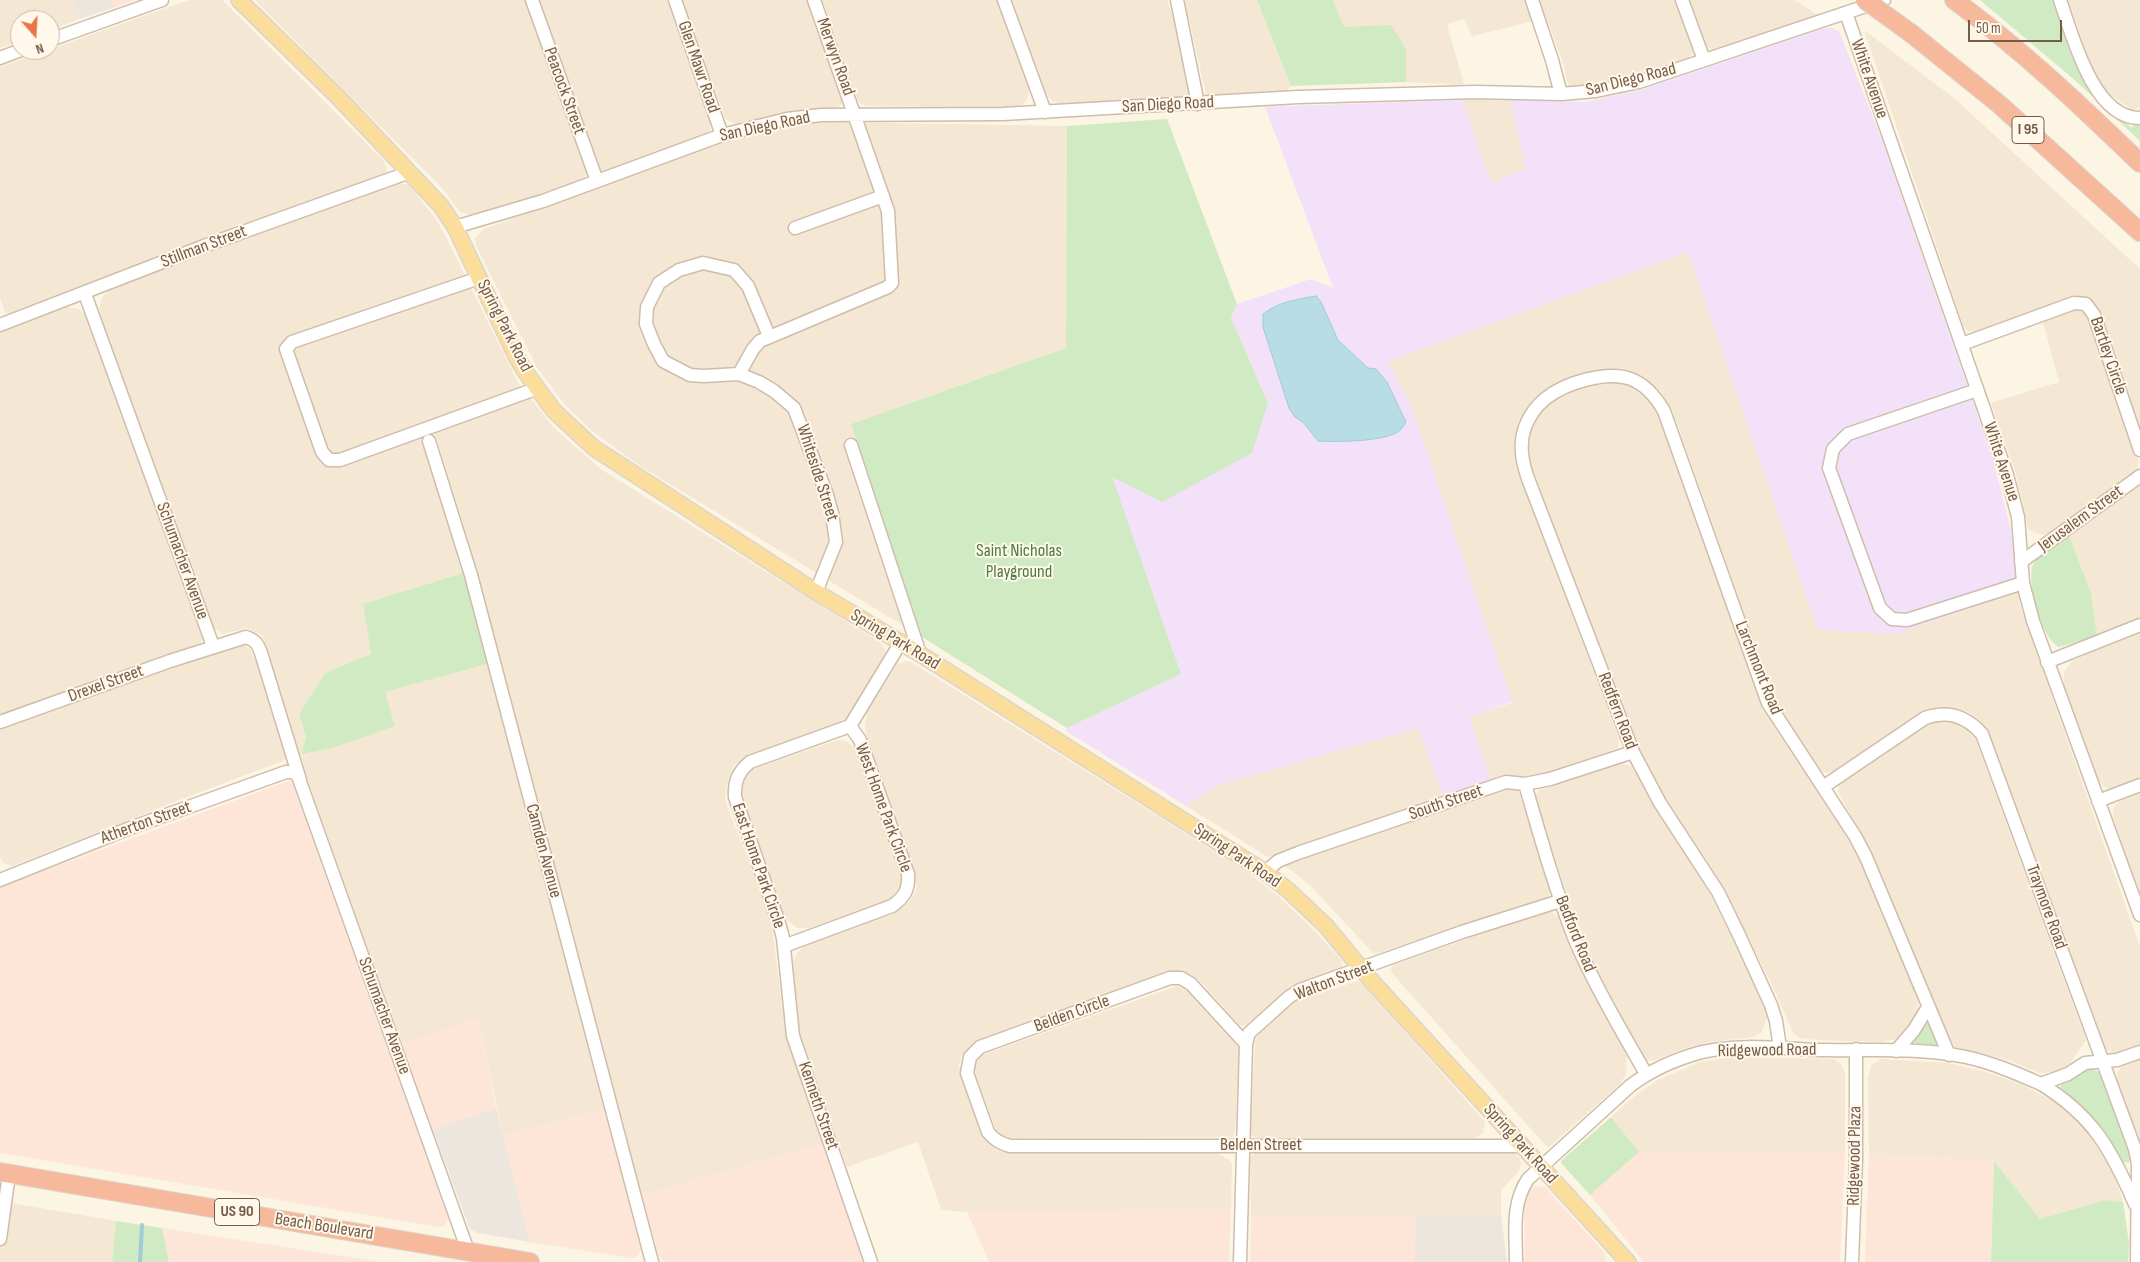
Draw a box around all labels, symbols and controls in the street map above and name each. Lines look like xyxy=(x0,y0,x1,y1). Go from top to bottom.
north arrow xyxy=(10,10,60,60)
scale bar xyxy=(1970,10,2064,42)
street label: Merwyn Road xyxy=(811,15,859,99)
street label: Glen Mawr Road xyxy=(672,18,724,116)
text: 50 m xyxy=(1976,19,2001,38)
street label: White Avenue xyxy=(1845,37,1893,121)
text: N xyxy=(33,39,46,58)
street label: Peacock Street xyxy=(538,44,590,138)
street label: San Diego Road xyxy=(1584,58,1678,102)
street label: San Diego Road xyxy=(1121,92,1215,118)
street label: San Diego Road xyxy=(718,107,812,147)
road number: I 95 xyxy=(2012,116,2044,144)
street label: Stillman Street xyxy=(158,221,250,273)
street label: Spring Park Road xyxy=(472,276,536,376)
street label: Bartley Circle xyxy=(2085,314,2131,398)
street label: White Avenue xyxy=(1978,420,2024,504)
street label: Whiteside Street xyxy=(791,422,843,524)
street label: Jerusalem Street xyxy=(2034,481,2128,557)
street label: Schumacher Avenue xyxy=(151,500,213,622)
park label: Saint Nicholas Playground xyxy=(976,540,1062,582)
street label: Spring Park Road xyxy=(846,605,944,675)
street label: Larchmont Road xyxy=(1730,618,1786,718)
street label: Drexel Street xyxy=(65,660,147,708)
street label: Redfern Road xyxy=(1592,670,1642,752)
street label: West Home Park Circle xyxy=(850,741,916,875)
street label: South Street xyxy=(1406,780,1486,826)
street label: Atherton Street xyxy=(98,797,194,849)
street label: East Home Park Circle xyxy=(726,801,790,931)
street label: Camden Avenue xyxy=(520,802,566,900)
street label: Spring Park Road xyxy=(1189,819,1285,893)
street label: Traymore Road xyxy=(2021,862,2071,952)
street label: Bedford Road xyxy=(1550,893,1600,975)
street label: Schumacher Avenue xyxy=(353,955,415,1077)
street label: Walton Street xyxy=(1291,956,1377,1006)
street label: Belden Circle xyxy=(1031,990,1113,1038)
street label: Ridgewood Road xyxy=(1717,1039,1817,1063)
street label: Kenneth Street xyxy=(793,1059,843,1153)
street label: Spring Park Road xyxy=(1478,1099,1562,1189)
street label: Ridgewood Plaza xyxy=(1843,1106,1867,1206)
street label: Belden Street xyxy=(1220,1134,1302,1156)
road number: US 90 xyxy=(214,1198,260,1226)
street label: Beach Boulevard xyxy=(273,1209,375,1245)

